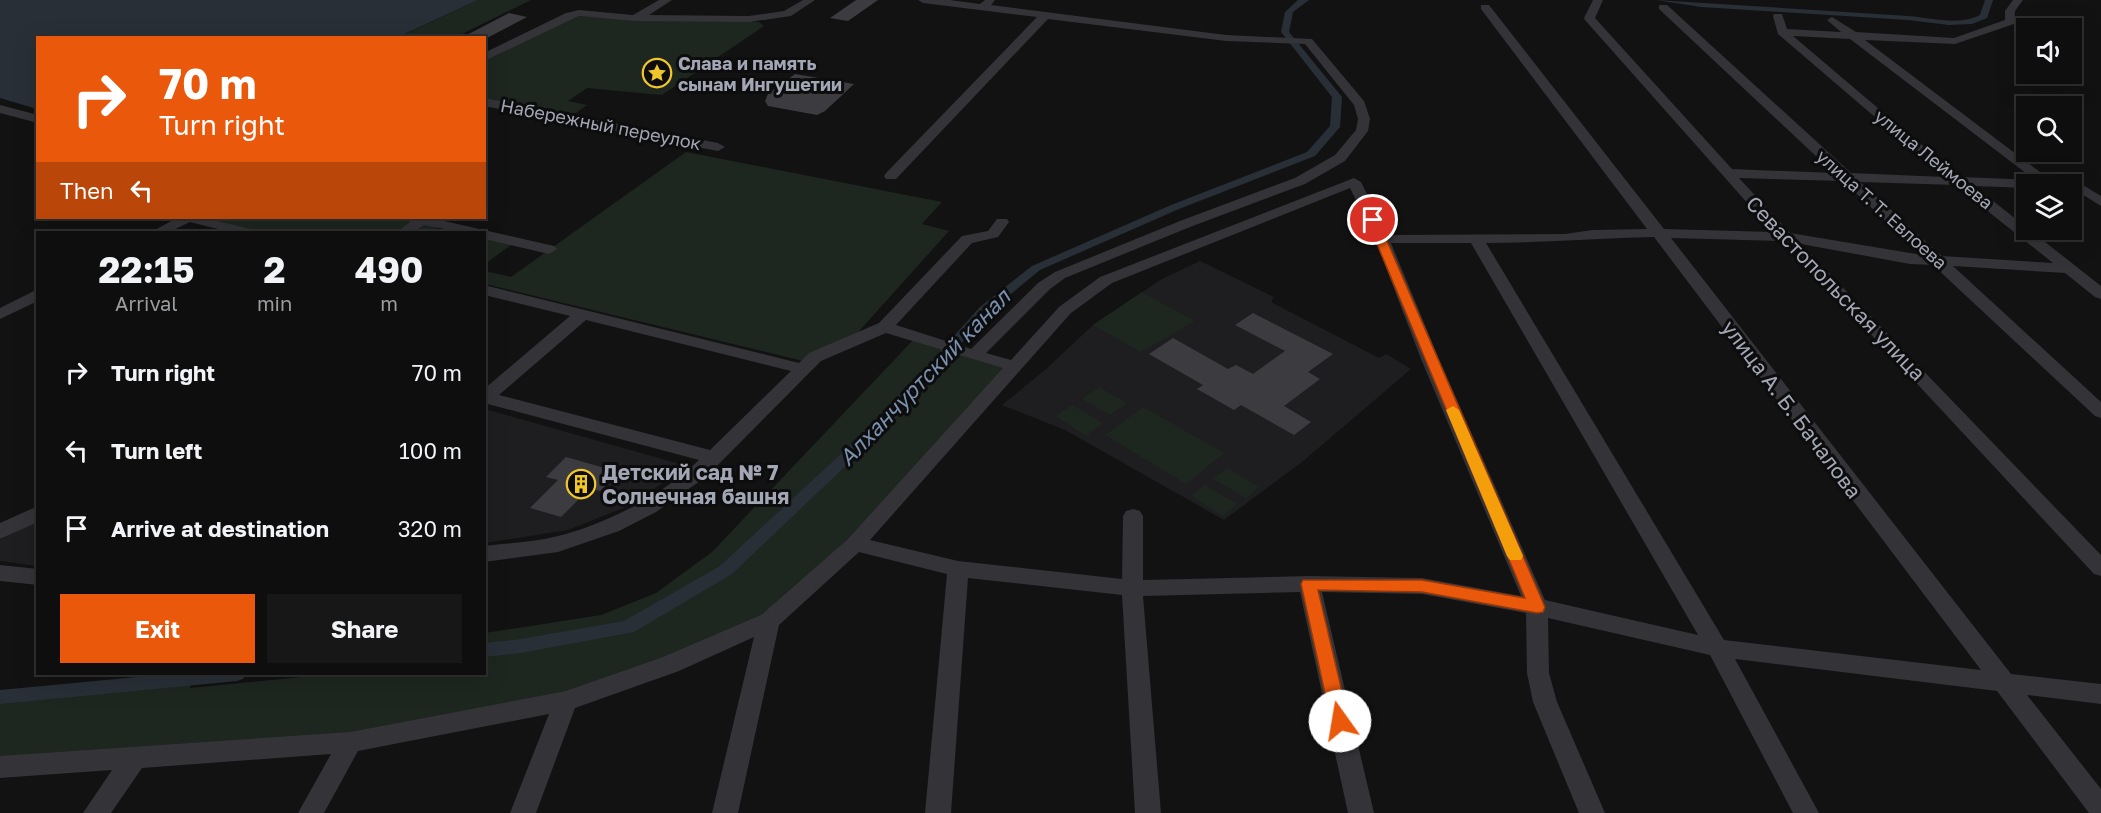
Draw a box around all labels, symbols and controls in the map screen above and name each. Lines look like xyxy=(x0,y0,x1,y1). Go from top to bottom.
map controls xyxy=(2016,18,2082,240)
button: sound xyxy=(2016,18,2082,84)
place label: Слава и память сынам Ингушетии xyxy=(678,52,842,95)
place icon: Слава и память сынам Ингушетии xyxy=(641,57,673,89)
text: 70 m xyxy=(159,58,256,108)
icon: right xyxy=(60,60,138,138)
street label: Набережный переулок xyxy=(499,94,703,154)
button: search xyxy=(2016,96,2082,162)
street label: улица Леймоева xyxy=(1870,104,1998,214)
text: Turn right xyxy=(159,109,285,141)
street label: улица Т. Т. Евлоева xyxy=(1812,145,1952,273)
icon: left xyxy=(125,174,158,207)
button: layers xyxy=(2016,174,2082,240)
text: Then xyxy=(60,177,113,204)
street label: Севастопольская улица xyxy=(1741,190,1931,386)
pin xyxy=(1347,194,1398,245)
icon: arrive xyxy=(1356,203,1389,236)
text: 22:15 xyxy=(98,248,194,291)
text: 2 xyxy=(264,248,286,291)
text: 490 xyxy=(355,248,424,291)
water label: Алханчуртский канал xyxy=(833,282,1017,471)
text: Arrival xyxy=(115,291,178,315)
text: min xyxy=(257,291,292,315)
text: m xyxy=(380,291,398,315)
street label: улица А. Б. Бачалова xyxy=(1717,315,1867,503)
icon: right xyxy=(60,356,93,389)
text: Turn right xyxy=(111,359,215,386)
text: 70 m xyxy=(412,359,462,386)
icon: left xyxy=(60,434,93,467)
text: Turn left xyxy=(111,437,202,464)
text: 100 m xyxy=(399,437,462,464)
place label: Детский сад № 7 Солнечная башня xyxy=(602,459,789,509)
building icon: Детский сад № 7 Солнечная башня xyxy=(565,468,597,500)
icon: arrive xyxy=(60,512,93,545)
text: Arrive at destination xyxy=(111,515,329,542)
text: 320 m xyxy=(398,515,462,542)
button: Exit xyxy=(60,594,255,663)
button: Share xyxy=(267,594,462,663)
position arrow xyxy=(1308,689,1372,753)

